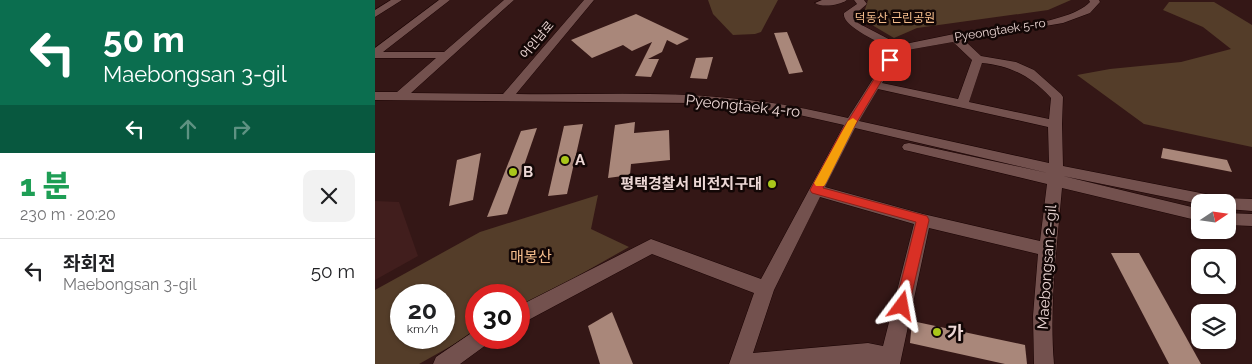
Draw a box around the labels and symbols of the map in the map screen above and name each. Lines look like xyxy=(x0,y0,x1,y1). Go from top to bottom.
park label: 덕동산 근린공원 xyxy=(855,11,935,25)
street label: Pyeongtaek 5-ro xyxy=(953,16,1047,44)
street label: 어인남로 xyxy=(517,19,557,61)
pin xyxy=(869,39,911,81)
street label: Pyeongtaek 4-ro xyxy=(685,91,801,121)
place label: A xyxy=(575,151,586,169)
marker: A xyxy=(559,154,571,166)
place label: B xyxy=(523,163,533,181)
marker: B xyxy=(507,166,519,178)
place label: 평택경찰서 비전지구대 xyxy=(620,175,762,193)
marker: 평택경찰서 비전지구대 xyxy=(766,178,778,190)
north arrow xyxy=(1191,194,1236,239)
street label: Maebongsan 2-gil xyxy=(1034,203,1060,330)
park label: 매봉산 xyxy=(510,248,552,266)
position arrow xyxy=(875,279,927,331)
speed limit sign: 30 xyxy=(465,284,530,349)
place label: 가 xyxy=(947,322,964,343)
marker: 가 xyxy=(931,326,943,338)

